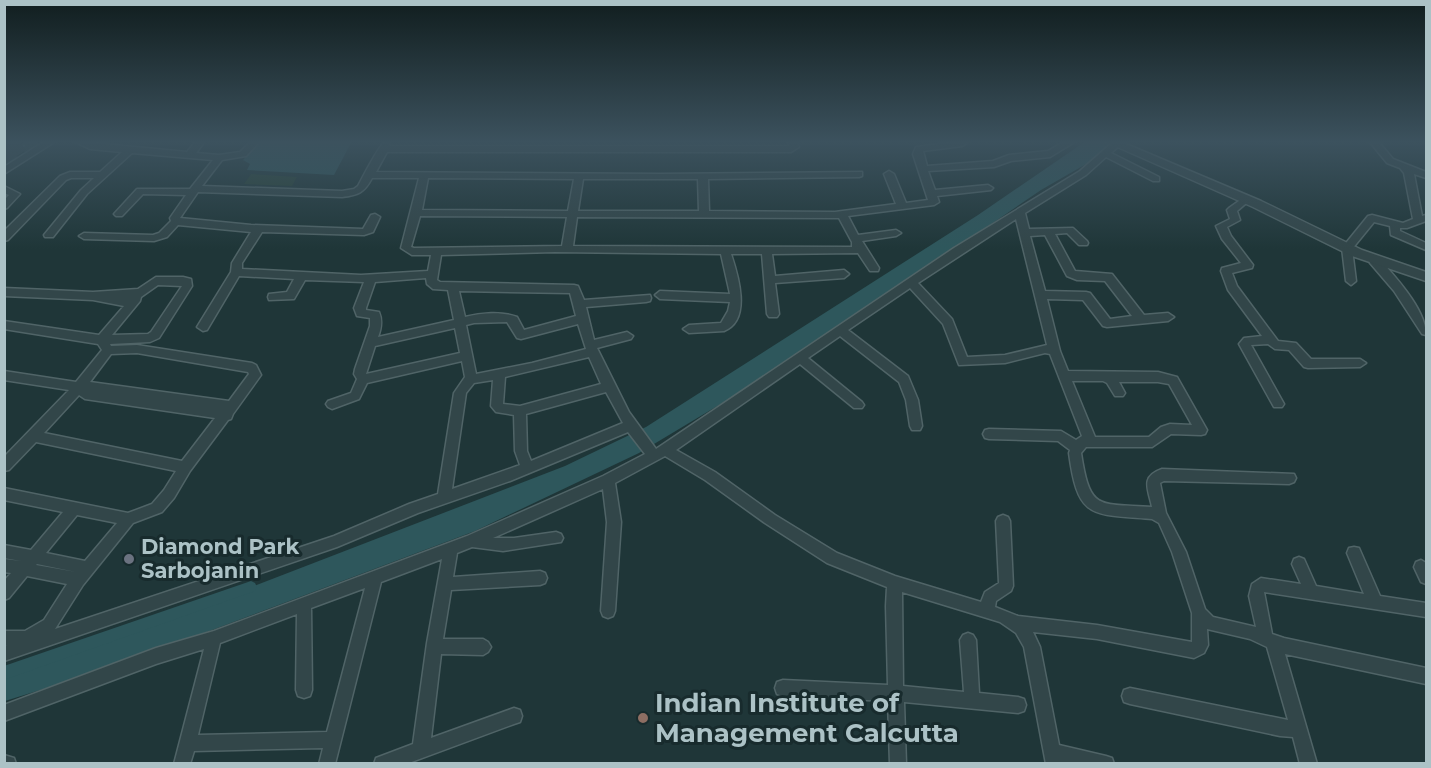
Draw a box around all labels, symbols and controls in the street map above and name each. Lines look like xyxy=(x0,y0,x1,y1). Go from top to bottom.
place label: Diamond Park Sarbojanin xyxy=(141,534,300,583)
marker: Diamond Park Sarbojanin xyxy=(122,552,136,566)
place label: Indian Institute of Management Calcutta xyxy=(655,687,959,749)
marker: Indian Institute of Management Calcutta xyxy=(636,711,650,725)

